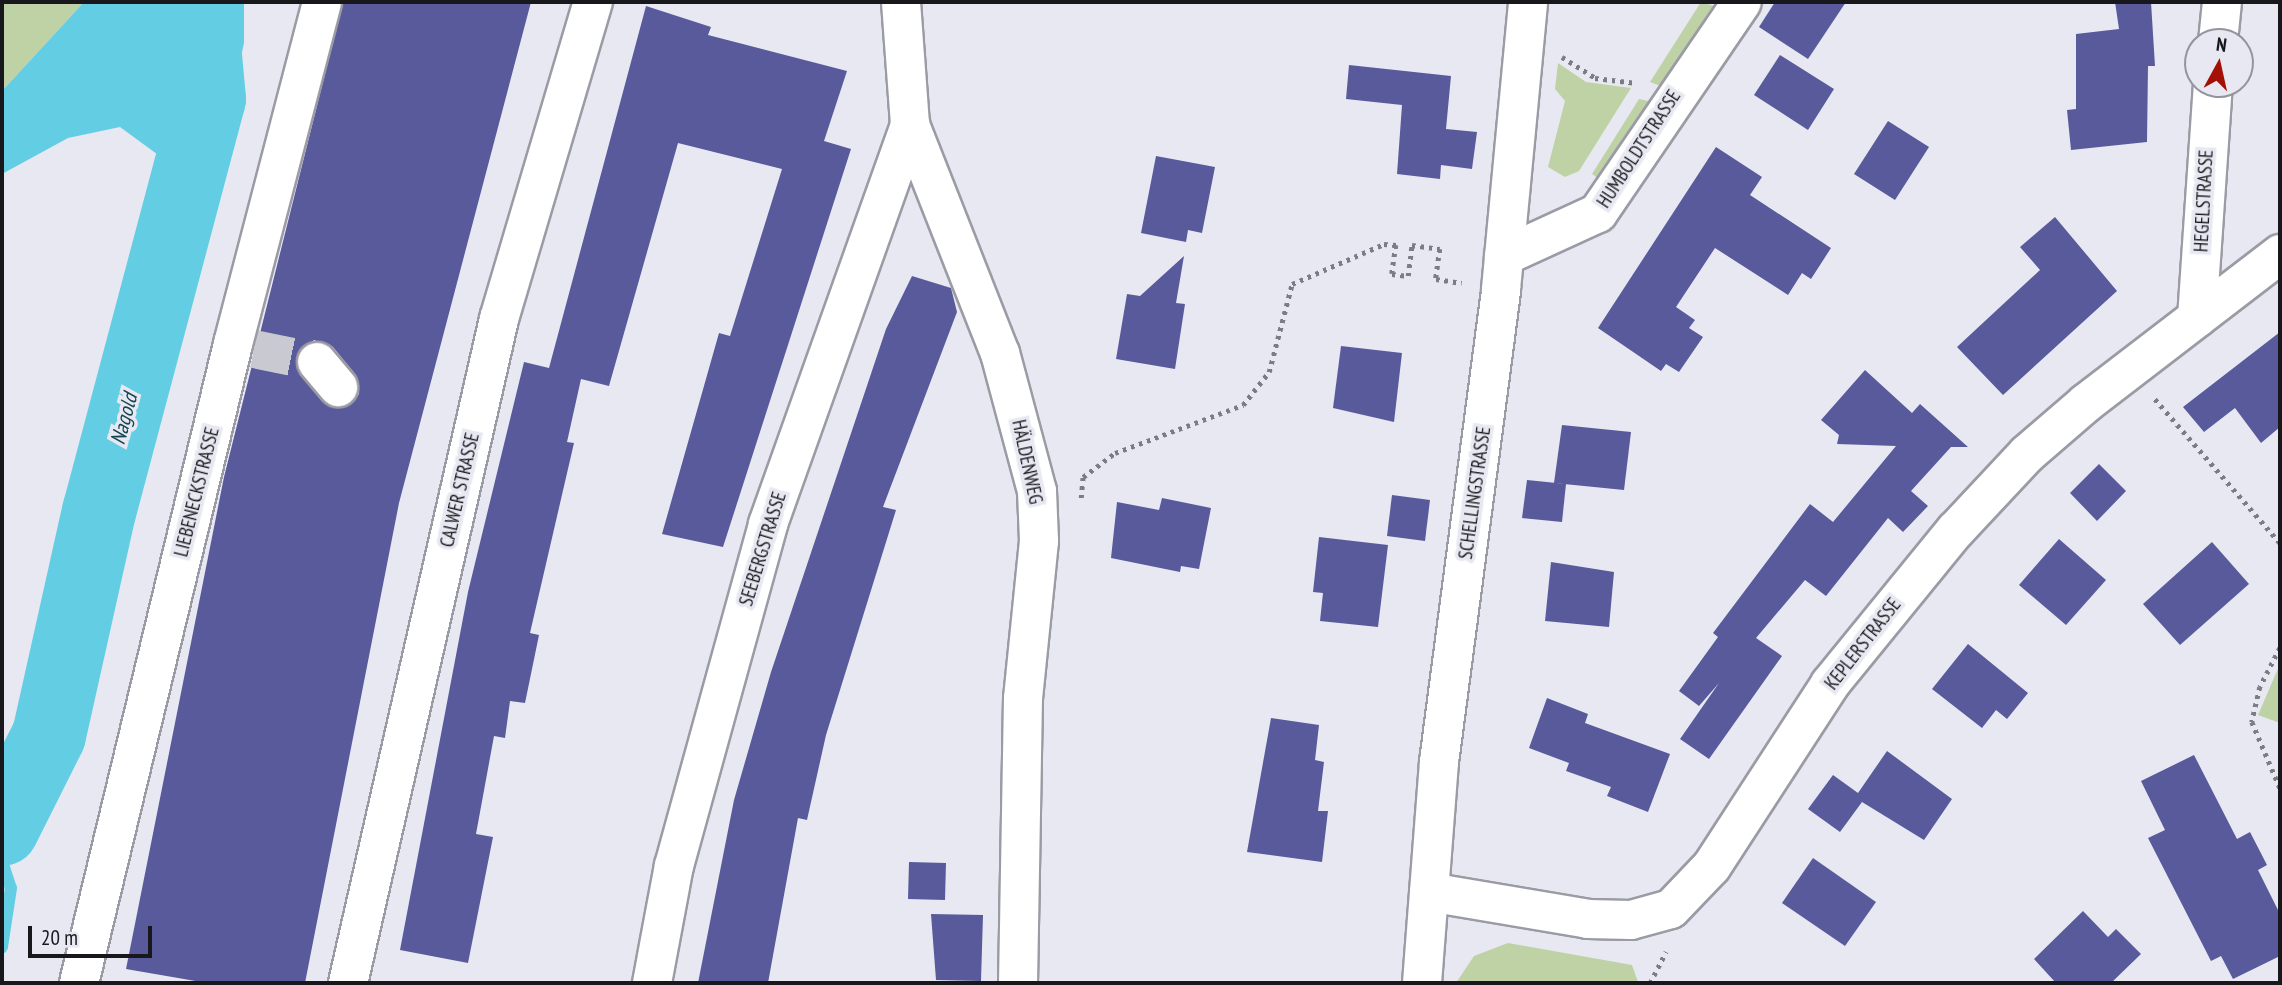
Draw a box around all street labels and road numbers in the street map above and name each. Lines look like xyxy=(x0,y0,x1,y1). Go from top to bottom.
street label: HUMBOLDTSTRASSE xyxy=(1592,86,1686,212)
street label: HEGELSTRASSE xyxy=(2190,149,2218,253)
street label: HÄLDENWEG xyxy=(1007,418,1047,506)
street label: LIEBENECKSTRASSE xyxy=(170,425,224,559)
street label: SCHELLINGSTRASSE xyxy=(1454,425,1496,561)
street label: CALWER STRASSE xyxy=(436,431,484,549)
street label: SEEBERGSTRASSE xyxy=(735,489,791,609)
street label: KEPLERSTRASSE xyxy=(1820,594,1906,694)

